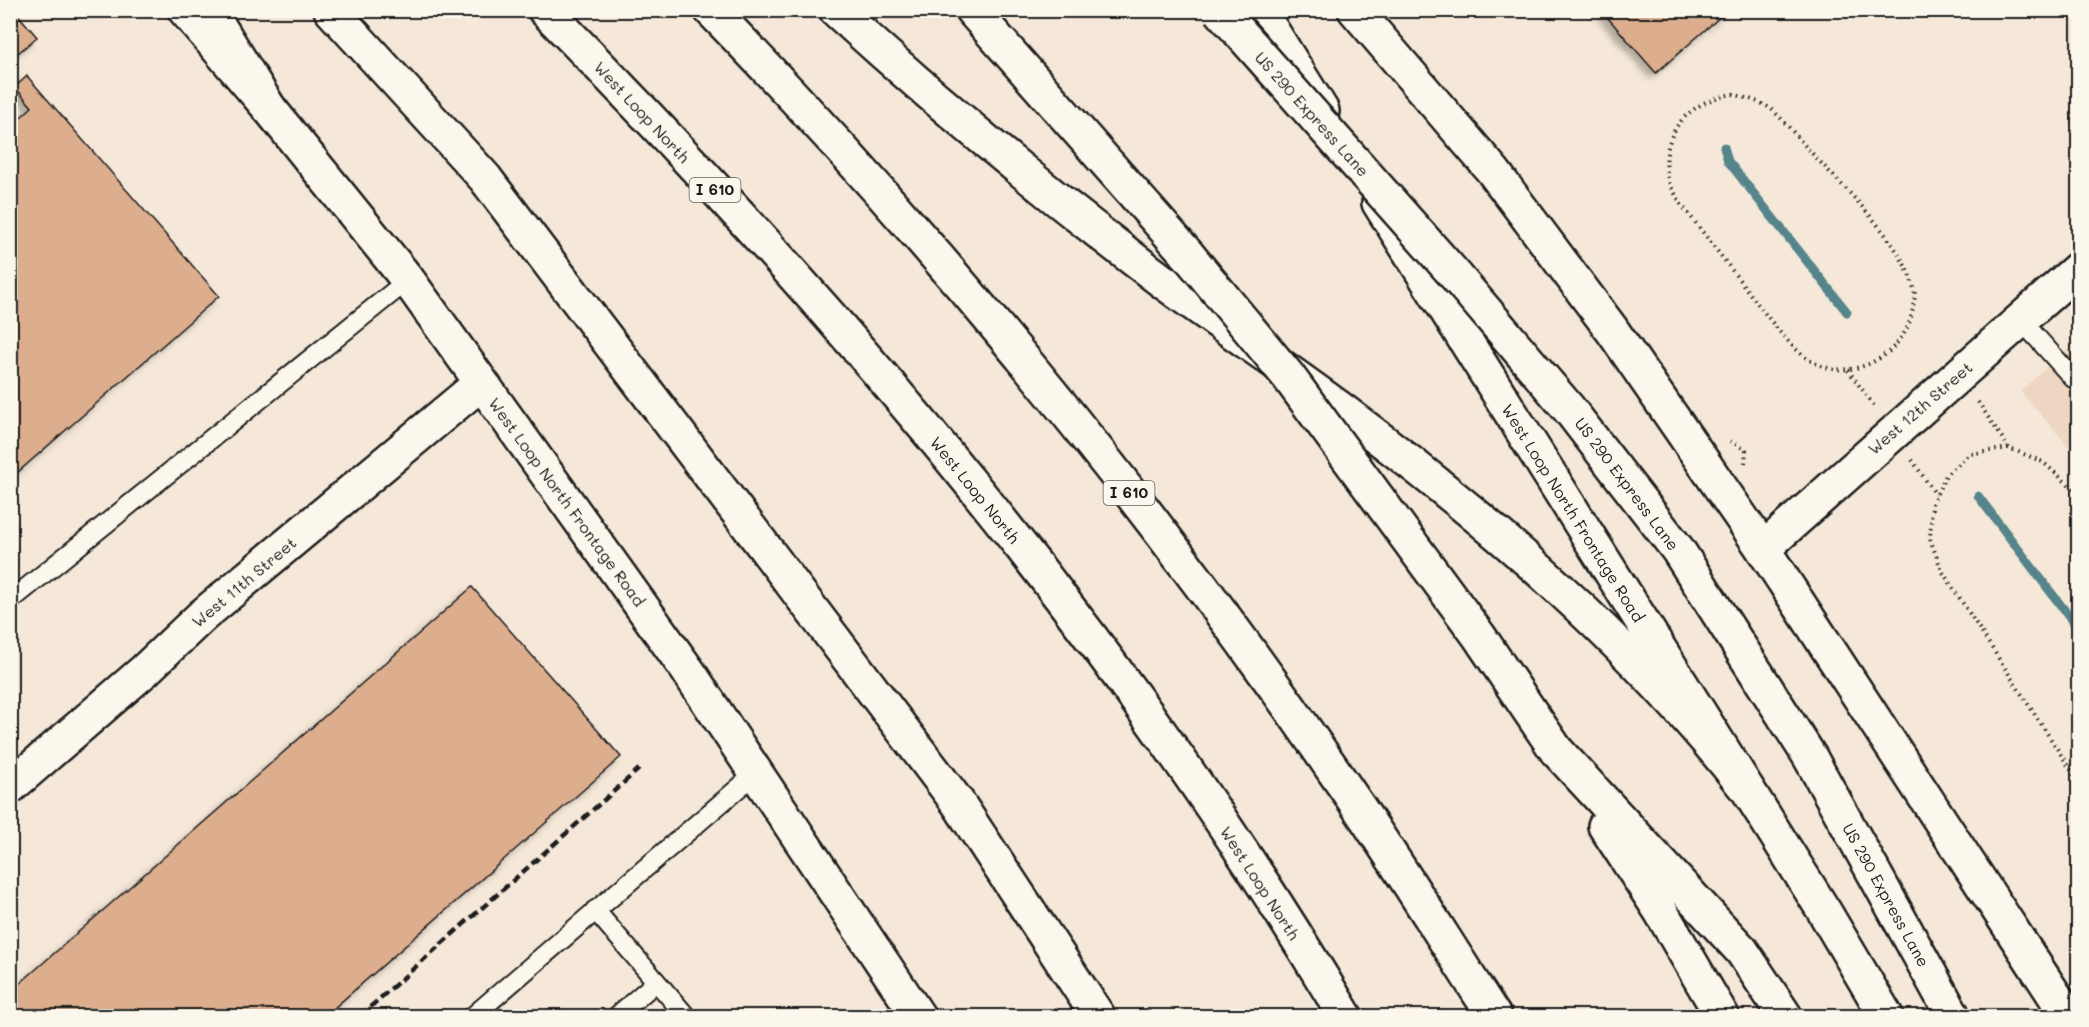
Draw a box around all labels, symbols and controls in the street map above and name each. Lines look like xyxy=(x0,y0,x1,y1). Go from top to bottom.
street label: US 290 Express Lane xyxy=(1251,47,1374,181)
street label: West Loop North xyxy=(590,56,695,167)
road number: I 610 xyxy=(690,178,740,202)
street label: West 12th Street xyxy=(1863,356,1976,459)
street label: West Loop North Frontage Road xyxy=(484,393,650,610)
street label: West Loop North Frontage Road xyxy=(1497,400,1649,626)
street label: US 290 Express Lane xyxy=(1571,413,1684,554)
street label: West Loop North xyxy=(926,432,1025,547)
road number: I 610 xyxy=(1104,481,1154,505)
street label: West 11th Street xyxy=(187,532,300,632)
street label: US 290 Express Lane xyxy=(1838,819,1935,970)
street label: West Loop North xyxy=(1216,822,1305,944)

